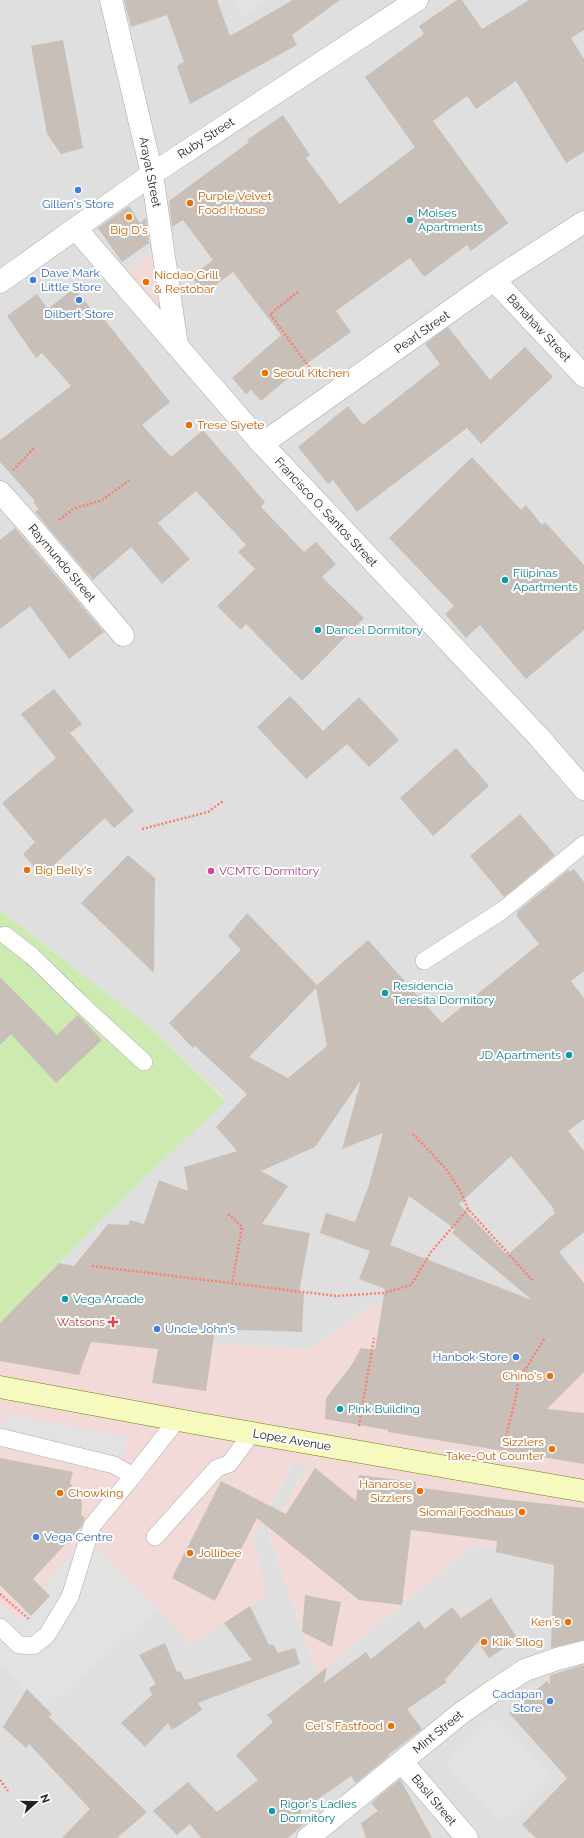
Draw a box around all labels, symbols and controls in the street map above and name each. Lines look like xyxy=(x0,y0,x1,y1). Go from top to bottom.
street label: Ruby Street xyxy=(175,115,237,161)
street label: Arayat Street xyxy=(136,135,164,209)
marker: Gillen's Store xyxy=(73,185,83,195)
place label: Purple Velvet Food House xyxy=(198,189,272,217)
place label: Gillen's Store xyxy=(42,197,114,211)
marker: Purple Velvet Food House xyxy=(185,198,195,208)
place label: Moises Apartments xyxy=(418,206,483,234)
marker: Big D's xyxy=(124,212,134,222)
marker: Moises Apartments xyxy=(405,215,415,225)
place label: Big D's xyxy=(110,223,148,237)
place label: Dave Mark Little Store xyxy=(41,266,101,294)
place label: Nicdao Grill & Restobar xyxy=(154,268,219,296)
marker: Dave Mark Little Store xyxy=(28,275,38,285)
marker: Nicdao Grill & Restobar xyxy=(141,277,151,287)
street label: Banahaw Street xyxy=(504,291,574,365)
marker: Dilbert Store xyxy=(74,295,84,305)
place label: Dilbert Store xyxy=(44,307,114,321)
street label: Pearl Street xyxy=(392,308,452,356)
place label: Seoul Kitchen xyxy=(273,366,349,380)
marker: Seoul Kitchen xyxy=(260,368,270,378)
place label: Trese Siyete xyxy=(197,418,264,432)
marker: Trese Siyete xyxy=(184,420,194,430)
street label: Francisco O. Santos Street xyxy=(272,455,380,569)
street label: Raymundo Street xyxy=(26,521,98,605)
place label: Filipinas Apartments xyxy=(513,566,578,594)
marker: Filipinas Apartments xyxy=(500,575,510,585)
place label: Dancel Dormitory xyxy=(326,623,423,637)
marker: Dancel Dormitory xyxy=(313,625,323,635)
place label: Big Belly's xyxy=(35,863,92,877)
place label: VCMTC Dormitory xyxy=(219,864,320,878)
marker: Big Belly's xyxy=(22,865,32,875)
marker: VCMTC Dormitory xyxy=(206,866,216,876)
place label: Residencia Teresita Dormitory xyxy=(393,979,495,1007)
marker: Residencia Teresita Dormitory xyxy=(380,988,390,998)
place label: JD Apartments xyxy=(479,1048,561,1062)
marker: JD Apartments xyxy=(564,1050,574,1060)
place label: Vega Arcade xyxy=(73,1292,144,1306)
marker: Vega Arcade xyxy=(60,1294,70,1304)
place label: Watsons xyxy=(57,1315,105,1329)
marker: Watsons xyxy=(108,1317,118,1327)
place label: Uncle John's xyxy=(165,1322,236,1336)
marker: Uncle John's xyxy=(152,1324,162,1334)
place label: Hanbok Store xyxy=(432,1350,508,1364)
marker: Hanbok Store xyxy=(511,1352,521,1362)
place label: Chino's xyxy=(502,1369,542,1383)
marker: Chino's xyxy=(545,1371,555,1381)
place label: Pink Building xyxy=(348,1402,420,1416)
marker: Pink Building xyxy=(335,1404,345,1414)
street label: Lopez Avenue xyxy=(252,1426,332,1454)
place label: Sizzlers Take-Out Counter xyxy=(445,1435,545,1463)
marker: Sizzlers Take-Out Counter xyxy=(547,1444,557,1454)
place label: Hanarose Sizzlers xyxy=(359,1477,412,1505)
place label: Chowking xyxy=(68,1486,123,1500)
marker: Hanarose Sizzlers xyxy=(415,1486,425,1496)
marker: Chowking xyxy=(55,1488,65,1498)
place label: Siomai Foodhaus xyxy=(419,1505,514,1519)
marker: Siomai Foodhaus xyxy=(517,1507,527,1517)
place label: Vega Centre xyxy=(44,1530,113,1544)
marker: Vega Centre xyxy=(31,1532,41,1542)
place label: Jollibee xyxy=(198,1546,241,1560)
marker: Jollibee xyxy=(185,1548,195,1558)
place label: Ken's xyxy=(531,1615,560,1629)
marker: Ken's xyxy=(563,1617,573,1627)
place label: Klik SIlog xyxy=(492,1635,543,1649)
marker: Klik SIlog xyxy=(479,1637,489,1647)
place label: Cadapan Store xyxy=(492,1687,542,1715)
marker: Cadapan Store xyxy=(545,1696,555,1706)
street label: Mint Street xyxy=(410,1708,466,1756)
place label: Cel's Fastfood xyxy=(305,1719,383,1733)
marker: Cel's Fastfood xyxy=(386,1721,396,1731)
street label: Basil Street xyxy=(409,1772,459,1828)
north arrow xyxy=(16,1782,56,1822)
text: N xyxy=(37,1792,52,1805)
place label: Rigor's Ladies Dormitory xyxy=(280,1797,357,1825)
marker: Rigor's Ladies Dormitory xyxy=(267,1806,277,1816)

